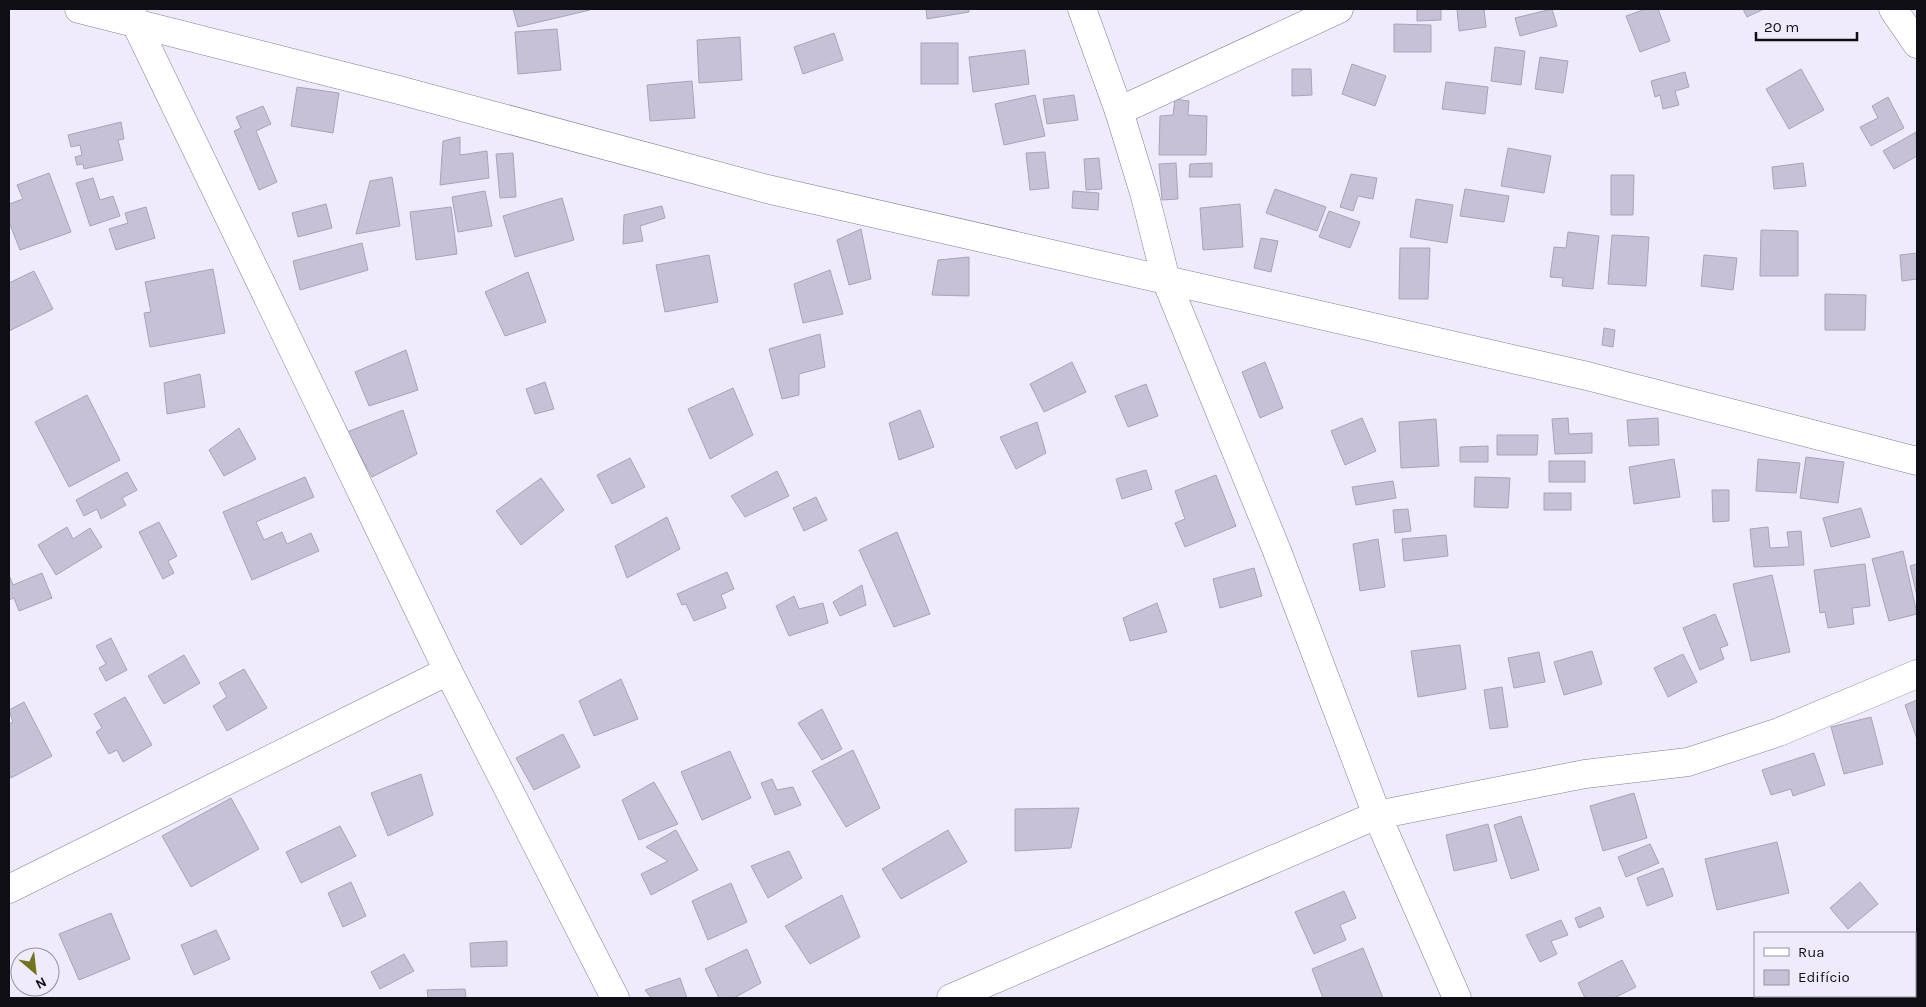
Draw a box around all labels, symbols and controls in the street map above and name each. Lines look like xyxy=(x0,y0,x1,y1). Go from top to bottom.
scale bar xyxy=(1756,10,1857,42)
text: 20 m xyxy=(1764,18,1799,36)
legend xyxy=(1754,932,1916,997)
text: Rua xyxy=(1798,943,1825,961)
north arrow xyxy=(10,947,60,997)
text: Edifício xyxy=(1798,968,1850,986)
text: N xyxy=(32,973,49,993)

